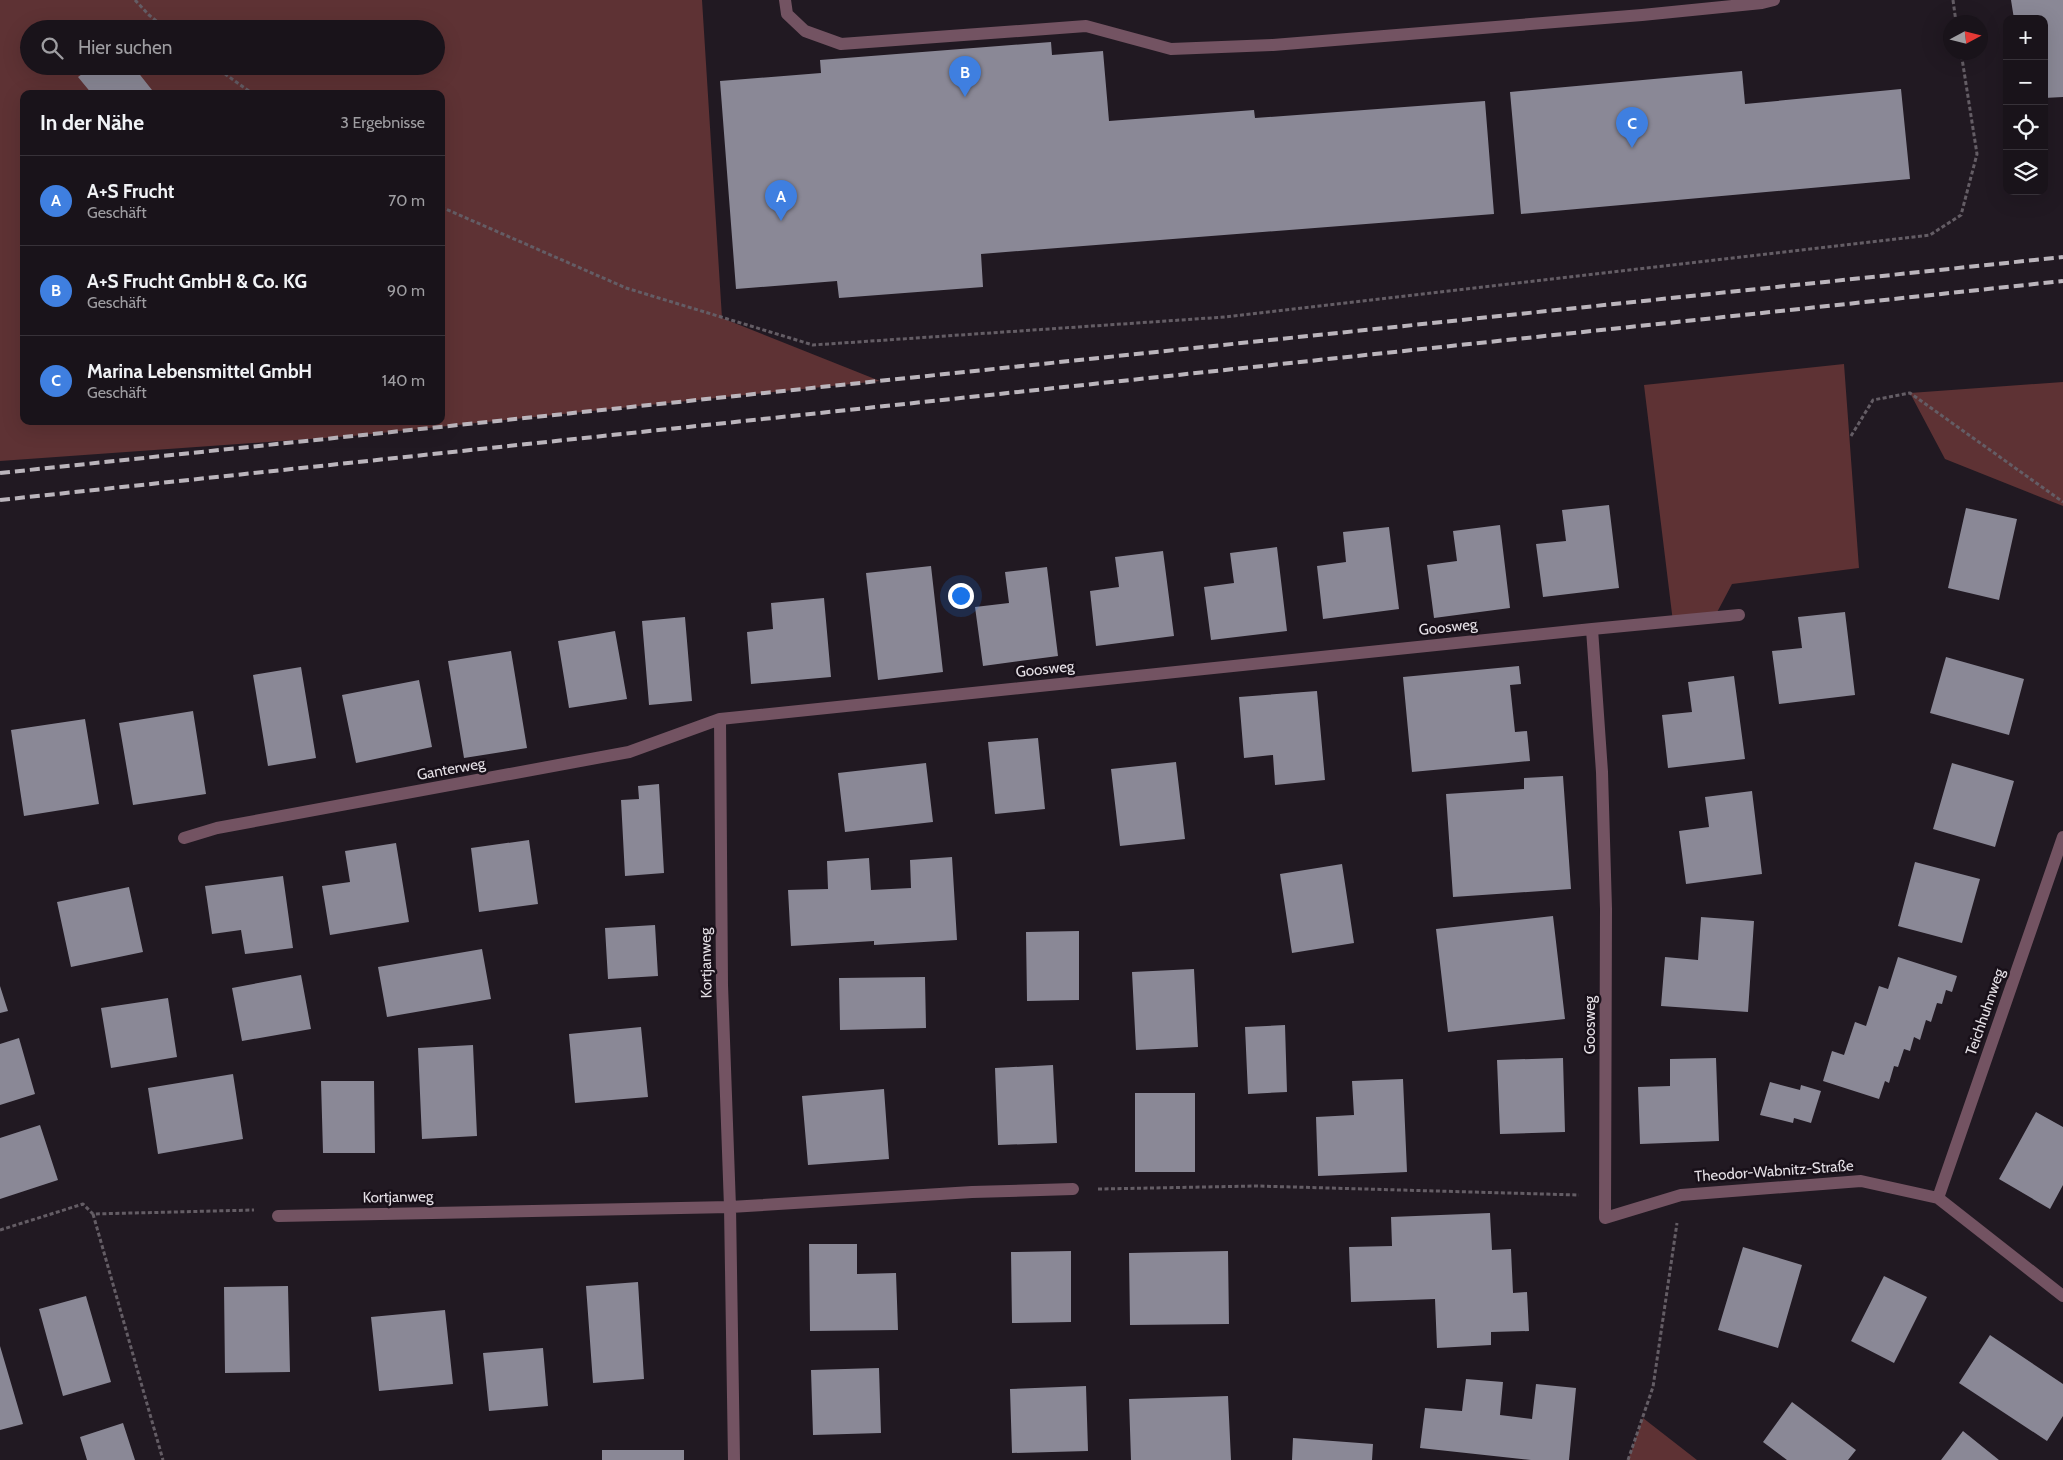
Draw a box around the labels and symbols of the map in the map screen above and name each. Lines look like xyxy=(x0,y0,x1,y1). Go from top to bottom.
north arrow xyxy=(1943,15,1988,60)
pin: B xyxy=(949,56,981,97)
pin: C xyxy=(1616,107,1648,148)
pin: A xyxy=(765,180,797,221)
your location xyxy=(948,583,974,609)
street label: Goosweg xyxy=(1418,615,1479,639)
street label: Goosweg xyxy=(1015,657,1076,681)
street label: Ganterweg xyxy=(415,754,487,784)
street label: Kortjanweg xyxy=(696,927,716,998)
street label: Teichhuhnweg xyxy=(1962,966,2008,1058)
street label: Goosweg xyxy=(1581,995,1599,1054)
street label: Theodor-Wabnitz-Straße xyxy=(1694,1156,1855,1186)
street label: Kortjanweg xyxy=(363,1187,434,1207)

